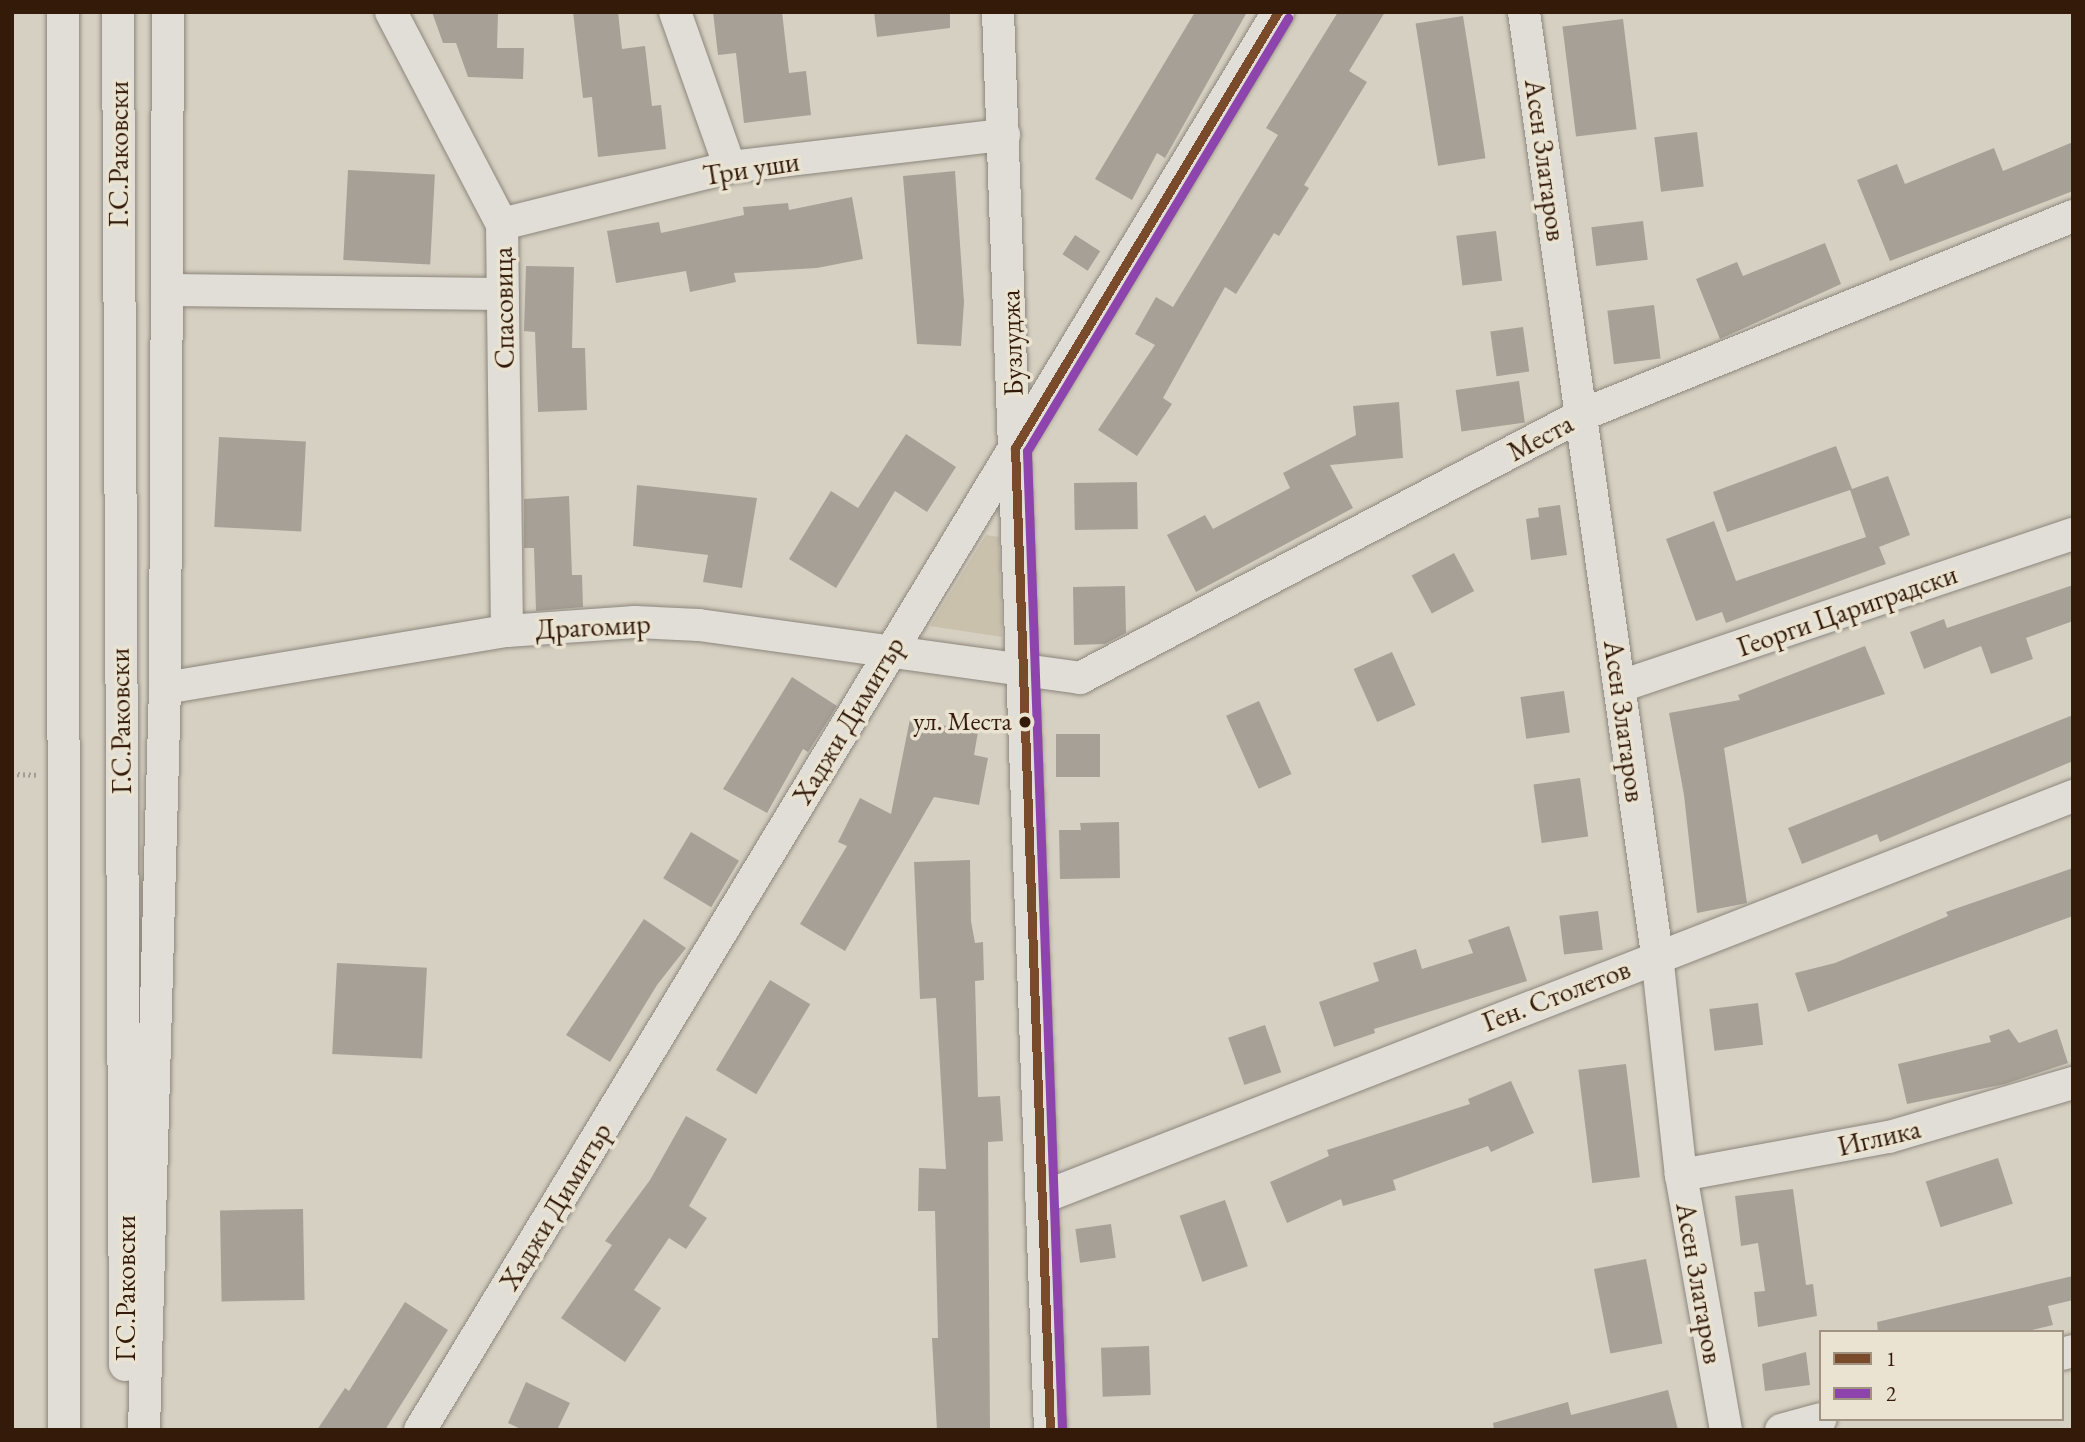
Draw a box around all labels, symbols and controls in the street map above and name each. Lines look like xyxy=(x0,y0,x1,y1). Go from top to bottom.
street label: Асен Златаров xyxy=(1518,77,1574,243)
street label: Г.С.Раковски xyxy=(101,81,135,227)
street label: Три уши xyxy=(700,144,802,192)
street label: Спасовица xyxy=(485,247,521,369)
street label: Бузлуджа xyxy=(992,289,1030,397)
street label: Места xyxy=(1501,406,1579,468)
street label: Георги Цариградски xyxy=(1733,557,1961,663)
street label: Драгомир xyxy=(535,606,651,646)
street label: Хаджи Димитър xyxy=(785,630,911,810)
street label: Асен Златаров xyxy=(1597,638,1653,804)
street label: Г.С.Раковски xyxy=(102,648,138,794)
place label: ул. Места xyxy=(913,706,1012,738)
marker: ул. Места xyxy=(1018,715,1032,729)
street label: Ген. Столетов xyxy=(1477,951,1635,1039)
street label: Иглика xyxy=(1834,1111,1924,1163)
street label: Хаджи Димитър xyxy=(492,1116,618,1296)
street label: Асен Златаров xyxy=(1669,1200,1731,1366)
street label: Г.С.Раковски xyxy=(108,1215,142,1361)
legend xyxy=(1819,1330,2064,1421)
text: 1 xyxy=(1886,1345,1896,1372)
text: 2 xyxy=(1886,1380,1896,1407)

